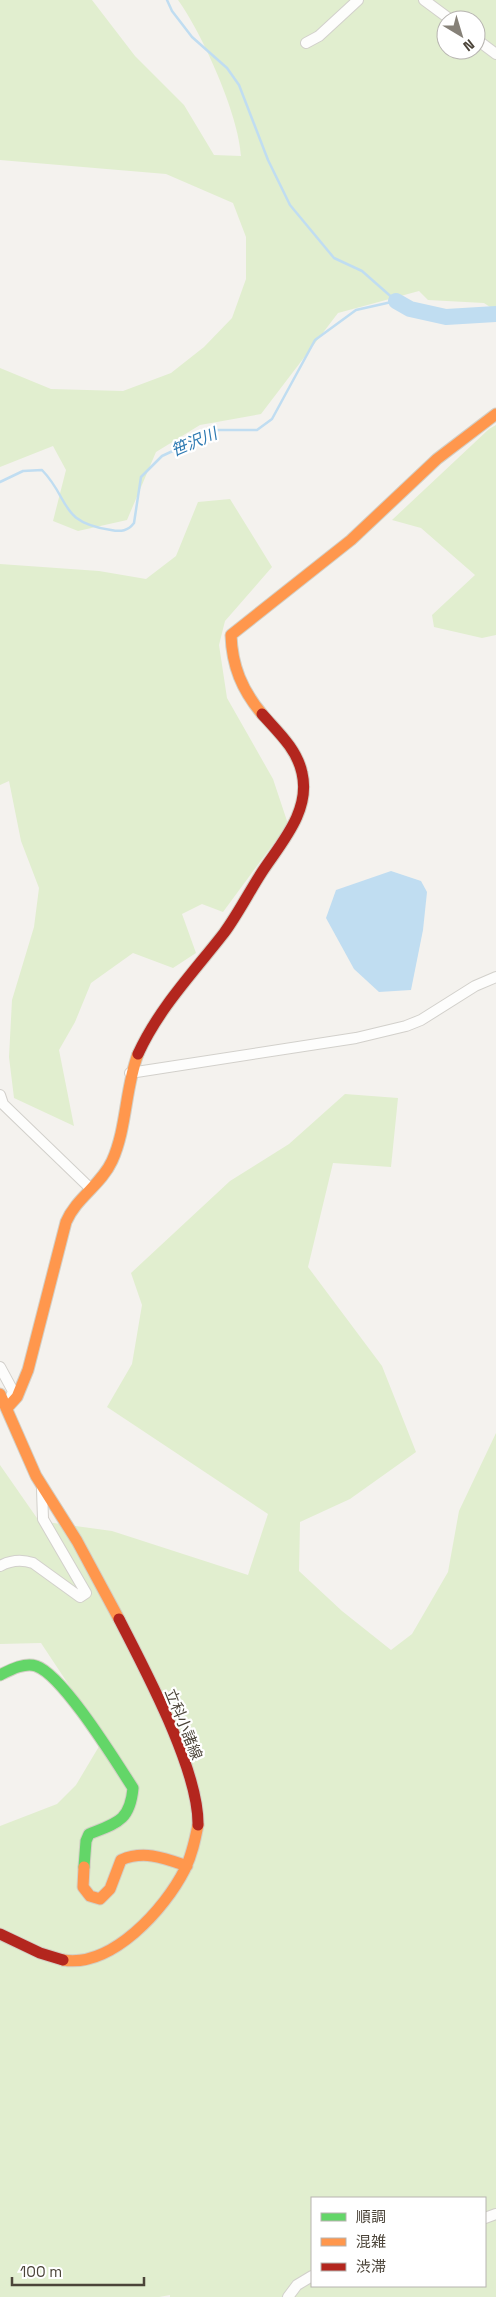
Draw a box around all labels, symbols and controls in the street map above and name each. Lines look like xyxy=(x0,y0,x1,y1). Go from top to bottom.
north arrow xyxy=(436,10,486,60)
text: N xyxy=(460,35,478,55)
water label: 笹沢川 xyxy=(168,422,222,461)
street label: 立科小諸線 xyxy=(161,1686,207,1762)
legend xyxy=(311,2197,486,2287)
text: 順調 xyxy=(356,2207,386,2226)
text: 混雑 xyxy=(356,2232,386,2251)
scale bar xyxy=(12,2254,145,2286)
text: 渋滞 xyxy=(356,2257,386,2276)
text: 100 m xyxy=(20,2262,62,2281)

